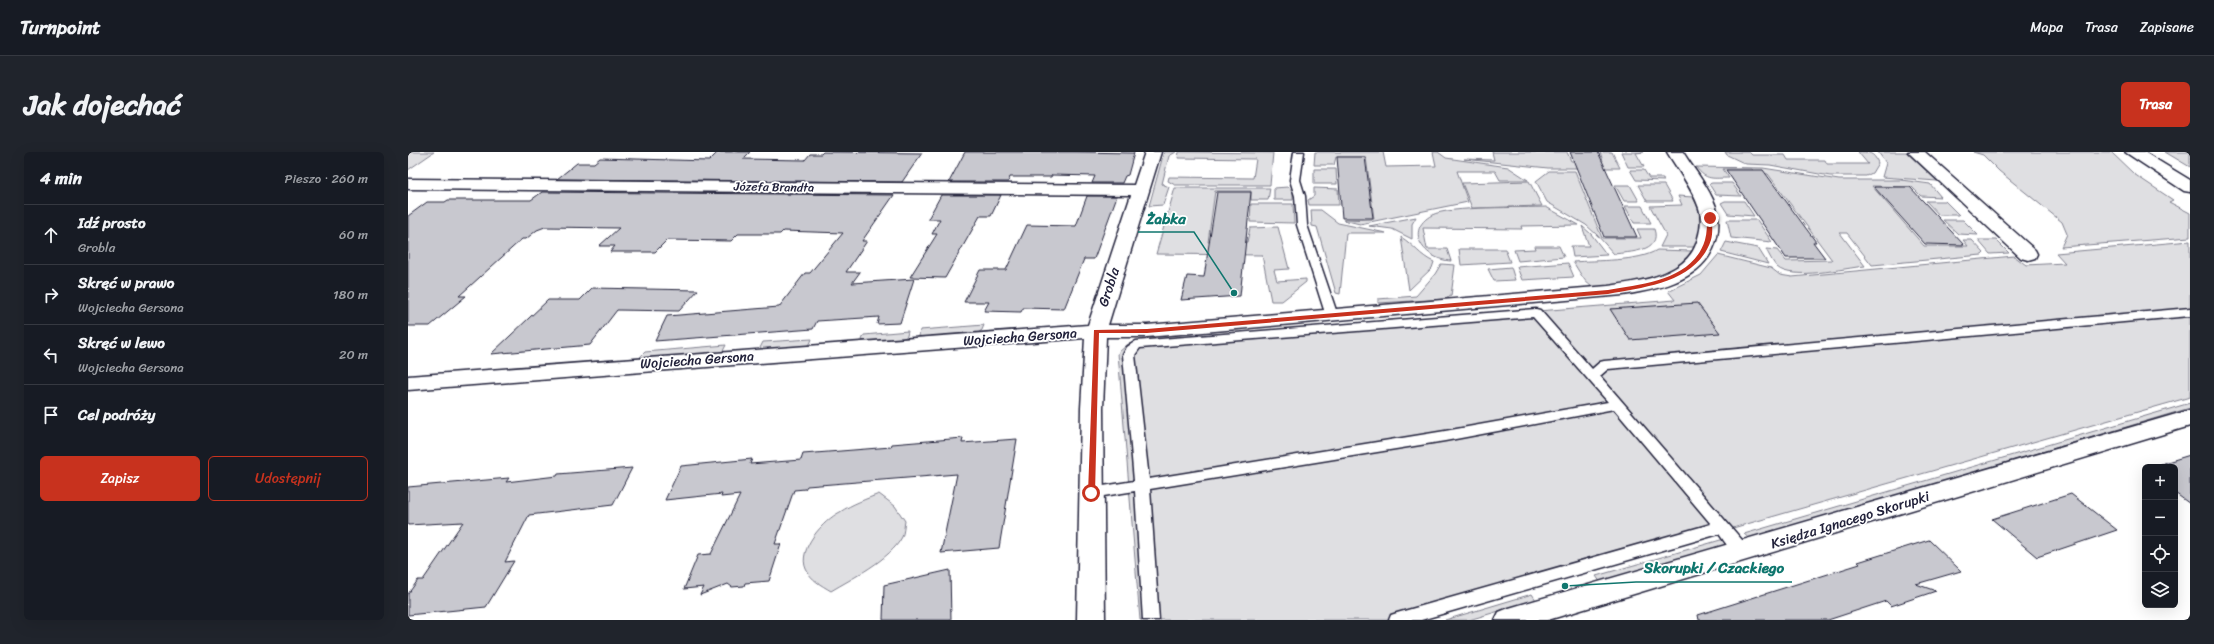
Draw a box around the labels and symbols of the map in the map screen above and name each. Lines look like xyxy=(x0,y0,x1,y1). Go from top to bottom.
street label: Józefa Brandta xyxy=(733,175,814,199)
callout: Żabka xyxy=(1138,205,1194,232)
text: Żabka xyxy=(1145,206,1186,232)
route end xyxy=(1701,209,1719,227)
street label: Grobla xyxy=(1091,263,1127,310)
street label: Wojciecha Gersona xyxy=(962,321,1078,353)
street label: Wojciecha Gersona xyxy=(639,344,755,376)
route start xyxy=(1082,484,1100,502)
street label: Księdza Ignacego Skorupki xyxy=(1767,484,1934,556)
callout: Skorupki / Czackiego xyxy=(1636,555,1792,582)
text: Skorupki / Czackiego xyxy=(1643,555,1785,581)

